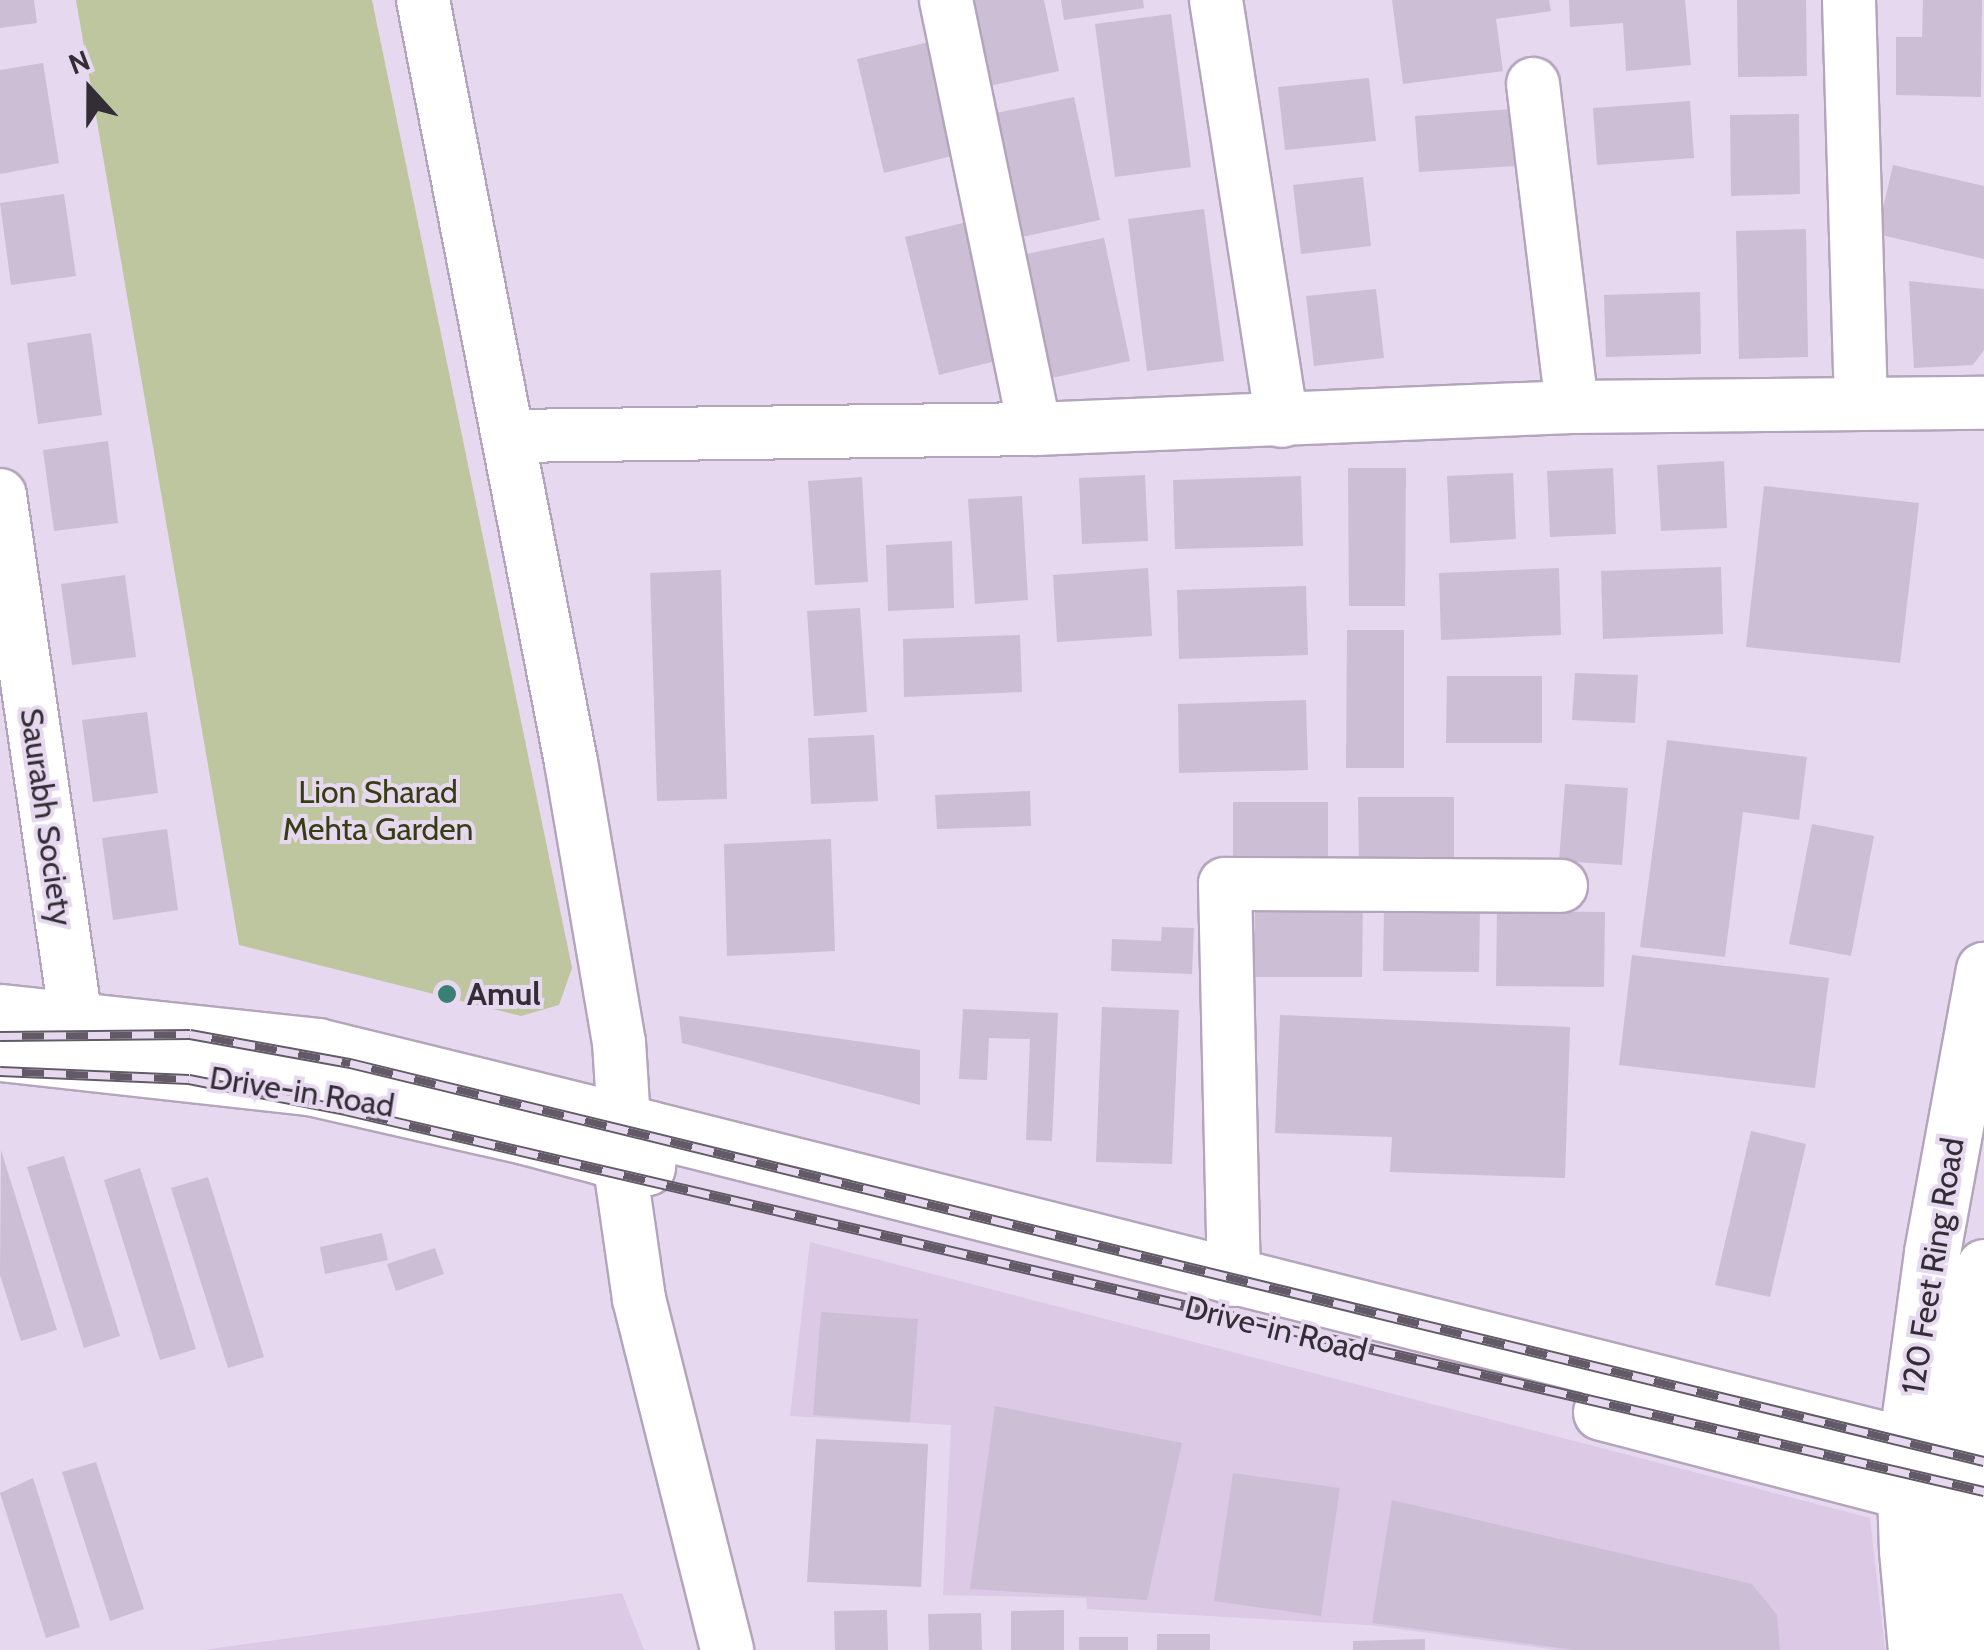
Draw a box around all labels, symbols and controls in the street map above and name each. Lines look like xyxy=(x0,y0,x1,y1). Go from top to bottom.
north arrow xyxy=(40,40,140,140)
text: N xyxy=(64,43,95,81)
street label: Saurabh Society xyxy=(12,706,80,928)
park label: Lion Sharad Mehta Garden xyxy=(282,774,474,849)
place label: Amul xyxy=(467,975,541,1013)
marker: Amul xyxy=(436,983,458,1005)
street label: Drive-in Road xyxy=(207,1058,397,1126)
street label: 120 Feet Ring Road xyxy=(1894,1135,1972,1397)
street label: Drive-in Road xyxy=(1181,1288,1371,1370)

